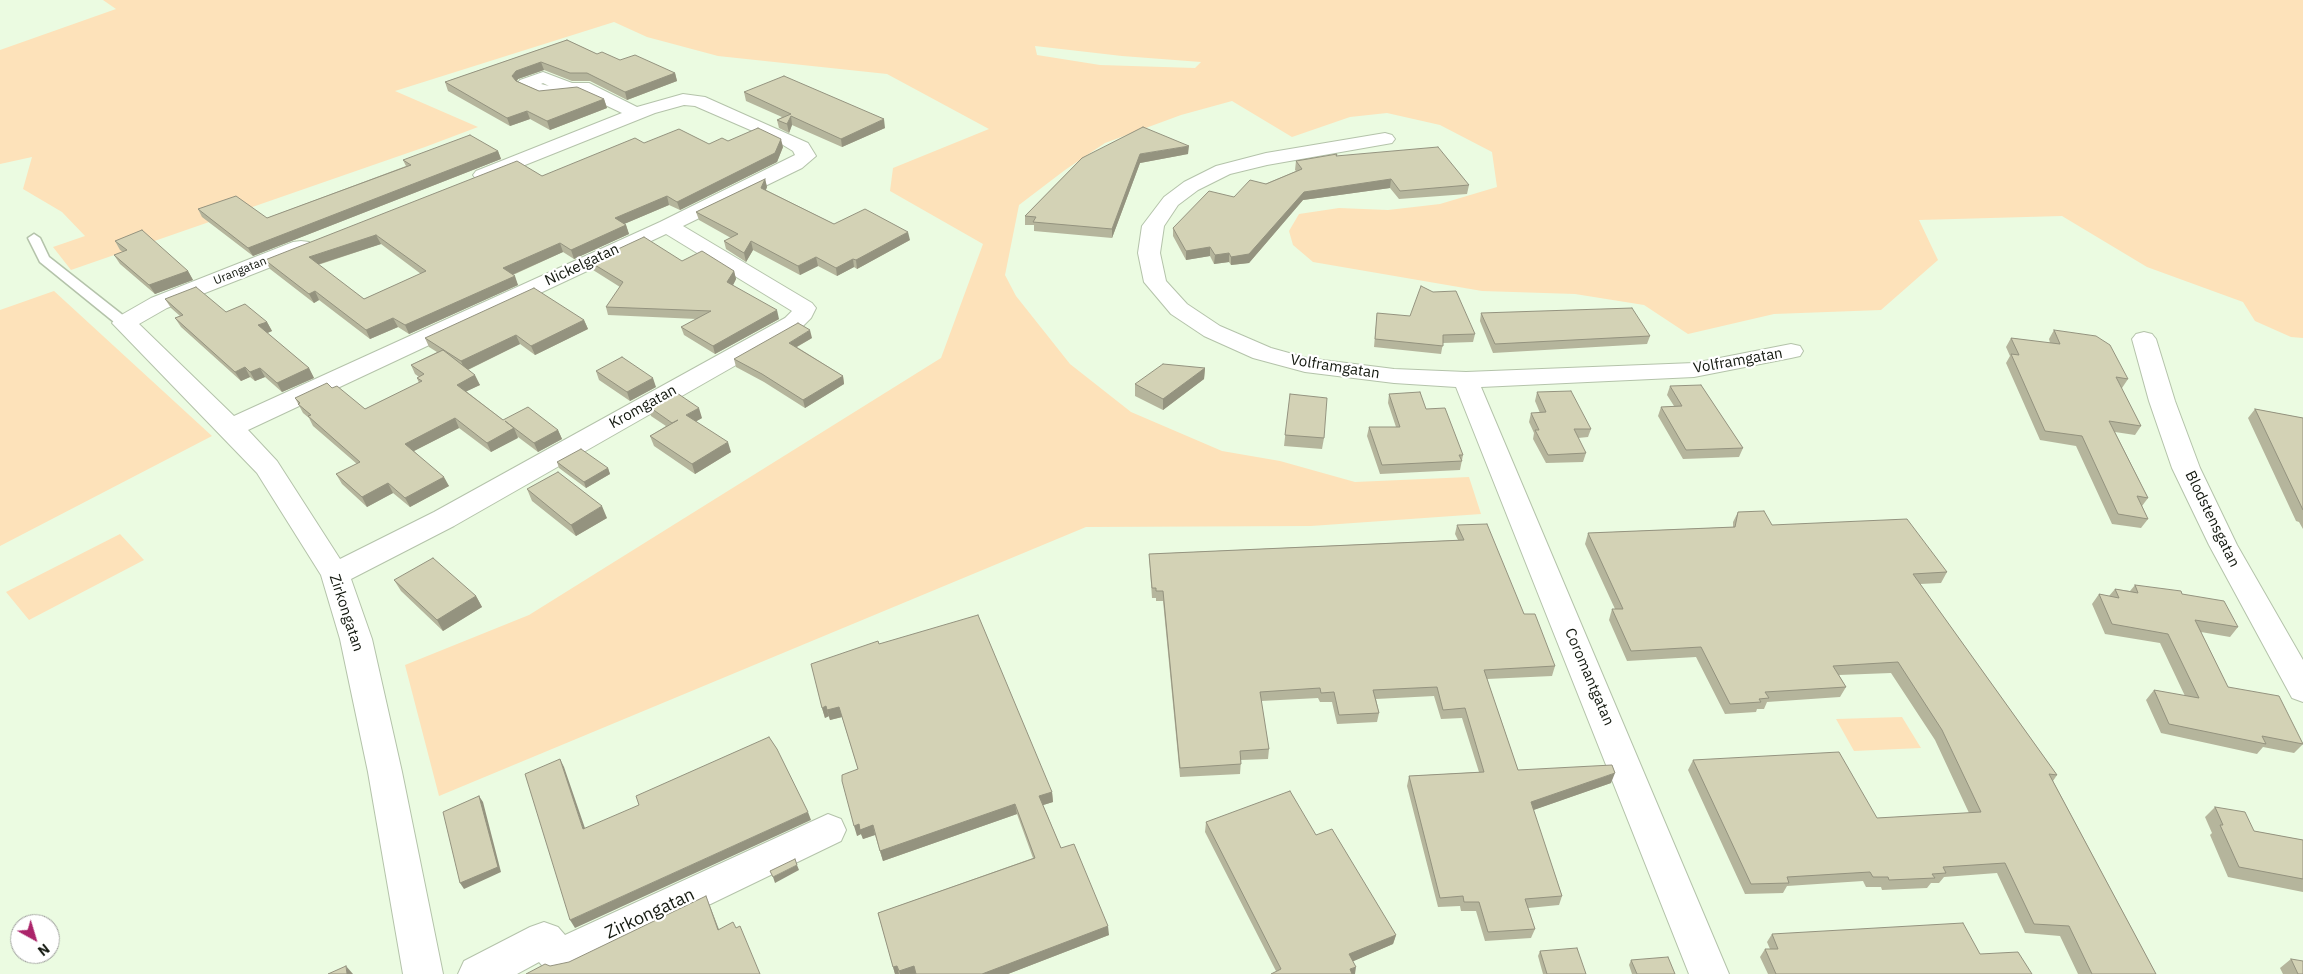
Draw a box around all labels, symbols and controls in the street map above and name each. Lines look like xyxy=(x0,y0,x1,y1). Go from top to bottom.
street label: Nickelgatan xyxy=(542,240,622,290)
street label: Urangatan xyxy=(211,254,269,288)
street label: Volframgatan xyxy=(1692,344,1784,378)
street label: Volframgatan xyxy=(1289,351,1381,383)
street label: Kromgatan xyxy=(606,381,680,433)
street label: Blodstensgatan xyxy=(2181,468,2243,570)
street label: Zirkongatan xyxy=(325,572,367,654)
street label: Coromantgatan xyxy=(1560,626,1618,728)
street label: Zirkongatan xyxy=(602,884,698,944)
north arrow xyxy=(10,914,60,964)
text: N xyxy=(34,940,53,960)

